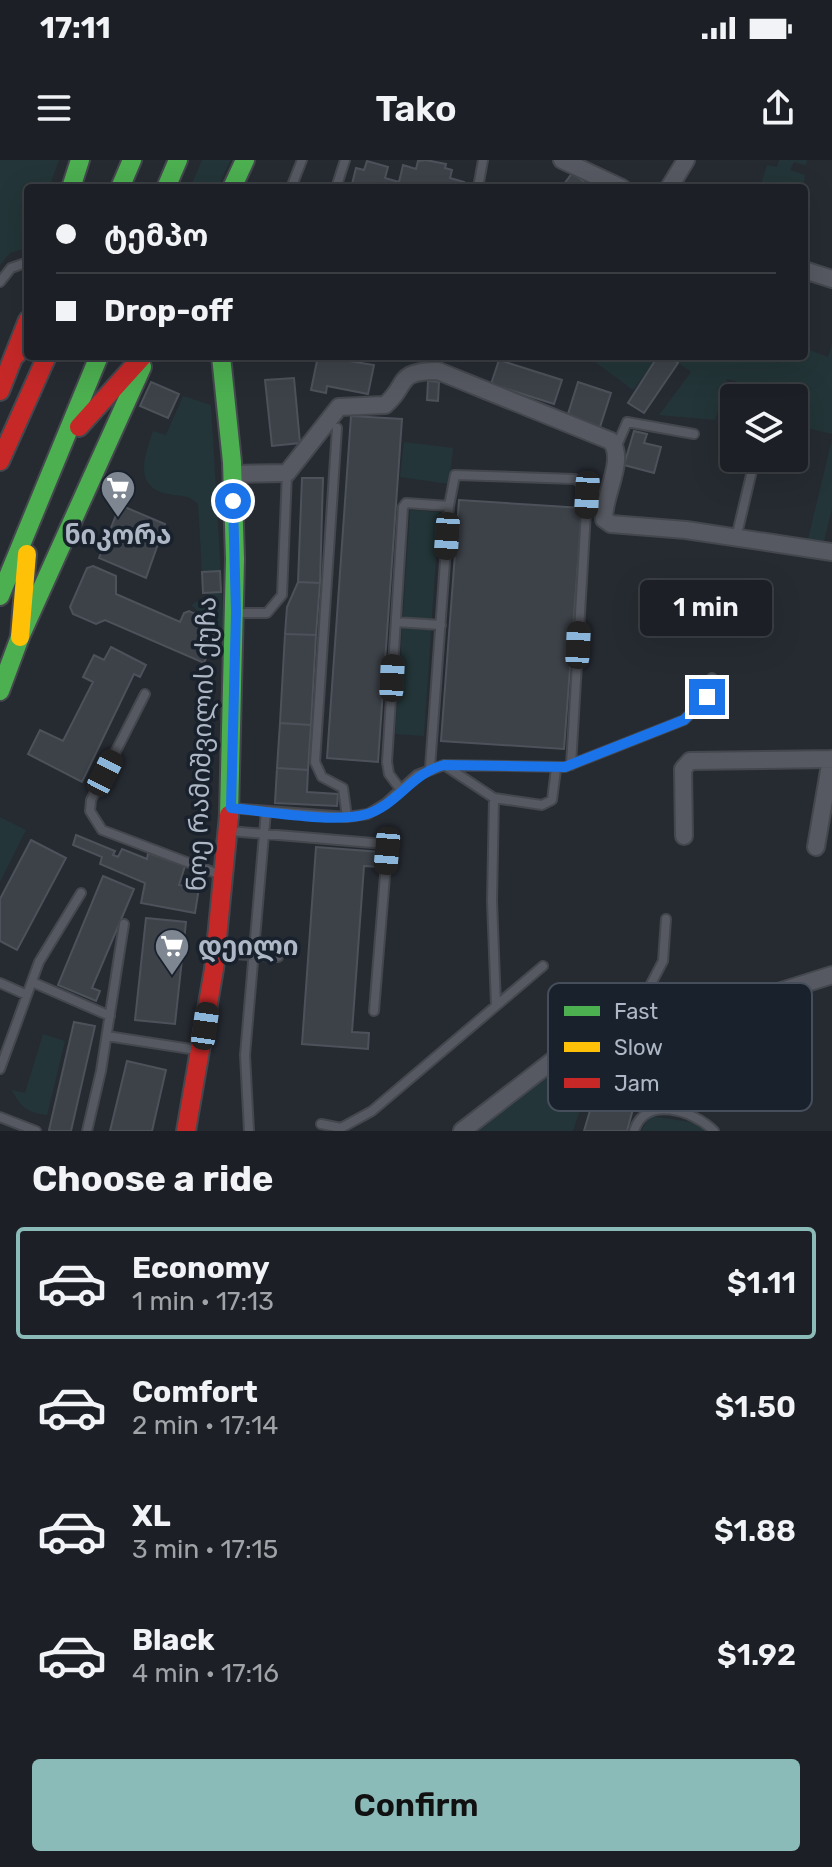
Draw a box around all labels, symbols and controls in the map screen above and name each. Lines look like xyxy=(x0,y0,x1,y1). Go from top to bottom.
text: 17:11 xyxy=(40,10,111,46)
icon: menu xyxy=(32,86,76,130)
icon: share xyxy=(756,86,800,130)
text: Tako xyxy=(375,87,457,130)
text: ტემპო xyxy=(104,218,208,254)
text: Drop-off xyxy=(104,293,233,329)
map controls xyxy=(720,384,808,472)
button: layers xyxy=(720,384,808,472)
supermarket icon: ნიკორა xyxy=(99,469,137,519)
car xyxy=(574,470,600,520)
route start xyxy=(215,483,251,519)
car xyxy=(433,511,461,561)
place label: ნიკორა xyxy=(64,520,172,551)
callout: 1 min xyxy=(641,581,773,637)
text: 1 min xyxy=(673,592,739,623)
street label: ნოე რამიშვილის ქუჩა xyxy=(181,596,223,892)
car xyxy=(565,620,591,670)
car xyxy=(379,653,405,703)
route end xyxy=(689,679,725,715)
car xyxy=(83,746,127,800)
car xyxy=(373,826,401,876)
supermarket icon: დეილი xyxy=(153,927,191,977)
place label: დეილი xyxy=(198,931,299,963)
legend xyxy=(548,983,812,1111)
text: Fast xyxy=(614,998,659,1025)
car xyxy=(190,1001,220,1051)
text: Slow xyxy=(614,1034,663,1061)
text: Jam xyxy=(614,1070,660,1097)
text: Choose a ride xyxy=(32,1157,273,1200)
icon: car xyxy=(36,1247,108,1319)
text: Economy xyxy=(132,1250,270,1286)
text: $1.11 xyxy=(727,1265,796,1301)
text: 1 min · 17:13 xyxy=(132,1286,274,1317)
icon: car xyxy=(36,1371,108,1443)
text: Comfort xyxy=(132,1374,258,1410)
text: $1.50 xyxy=(715,1389,796,1425)
text: 2 min · 17:14 xyxy=(132,1410,279,1441)
icon: car xyxy=(36,1495,108,1567)
text: XL xyxy=(132,1498,171,1534)
text: $1.88 xyxy=(714,1513,796,1549)
text: 3 min · 17:15 xyxy=(132,1534,278,1565)
icon: car xyxy=(36,1619,108,1691)
text: Black xyxy=(132,1622,215,1658)
text: $1.92 xyxy=(717,1637,796,1673)
text: 4 min · 17:16 xyxy=(132,1658,279,1689)
button: Confirm xyxy=(32,1759,800,1851)

